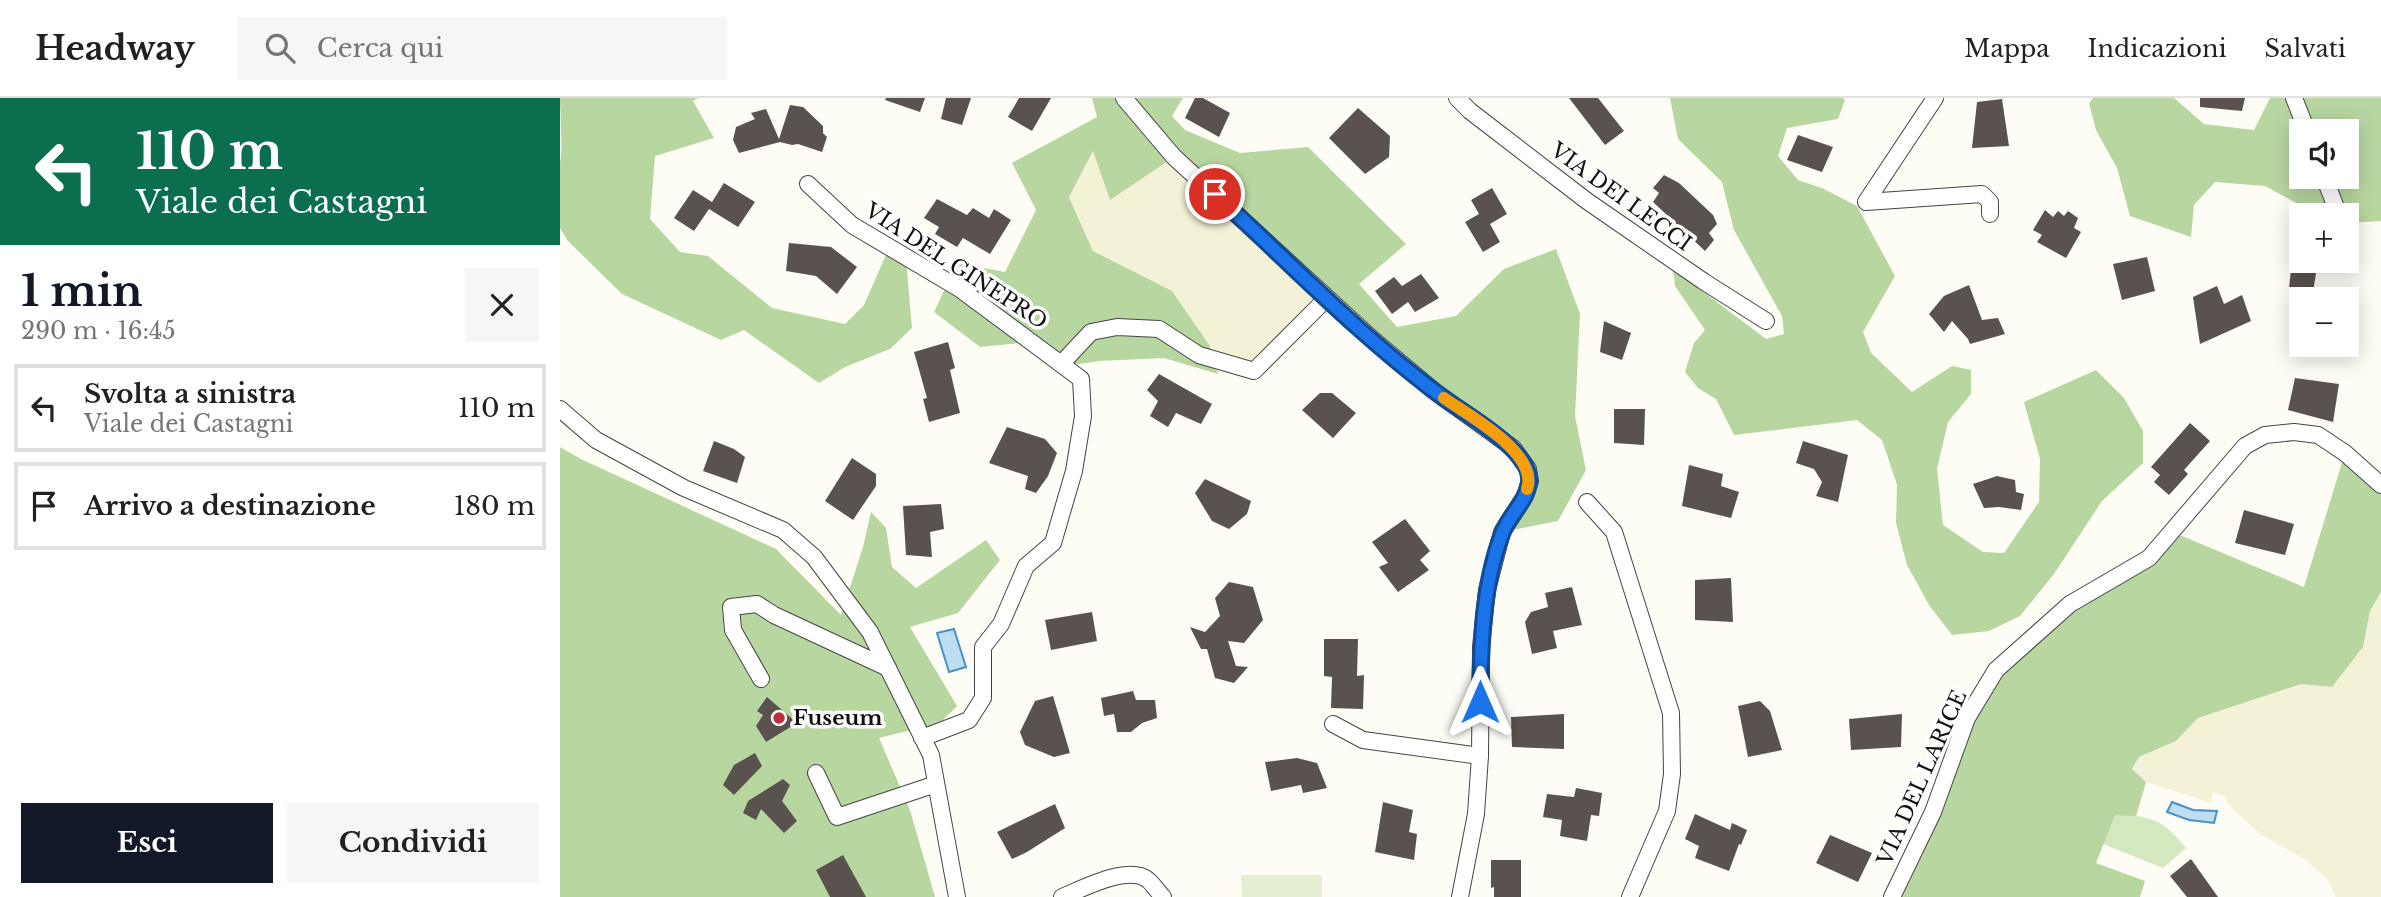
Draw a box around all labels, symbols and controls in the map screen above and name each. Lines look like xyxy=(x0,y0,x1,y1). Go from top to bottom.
search box xyxy=(237,17,727,80)
text: Headway xyxy=(35,28,195,69)
icon: search xyxy=(261,29,299,67)
text: Cerca qui xyxy=(317,32,443,64)
text: Mappa xyxy=(1964,34,2050,63)
text: Indicazioni xyxy=(2088,34,2227,63)
text: Salvati xyxy=(2265,34,2346,63)
map controls xyxy=(2289,119,2359,357)
button: sound xyxy=(2289,119,2359,189)
text: 110 m xyxy=(136,121,283,182)
icon: left xyxy=(21,126,112,217)
street label: VIA DEI LECCI xyxy=(1545,137,1696,257)
pin xyxy=(1185,164,1245,224)
icon: arrive xyxy=(1196,175,1234,213)
text: Viale dei Castagni xyxy=(136,182,427,222)
street label: VIA DEL GINEPRO xyxy=(859,197,1052,335)
button: + xyxy=(2289,203,2359,273)
text: 1 min xyxy=(21,265,143,317)
button: close xyxy=(465,268,539,342)
button: − xyxy=(2289,287,2359,357)
text: 290 m · 16:45 xyxy=(21,317,176,345)
text: Svolta a sinistra xyxy=(84,378,296,410)
icon: left xyxy=(25,389,63,427)
text: 110 m xyxy=(458,392,535,424)
text: Viale dei Castagni xyxy=(84,410,293,438)
icon: arrive xyxy=(25,487,63,525)
text: Arrivo a destinazione xyxy=(84,490,376,522)
text: 180 m xyxy=(454,490,535,522)
position arrow xyxy=(1443,665,1517,739)
street label: VIA DEL LARICE xyxy=(1871,686,1972,871)
place label: Fuseum xyxy=(793,705,883,731)
marker: Fuseum xyxy=(771,710,787,726)
button: Esci xyxy=(21,803,273,883)
button: Condividi xyxy=(287,803,539,883)

